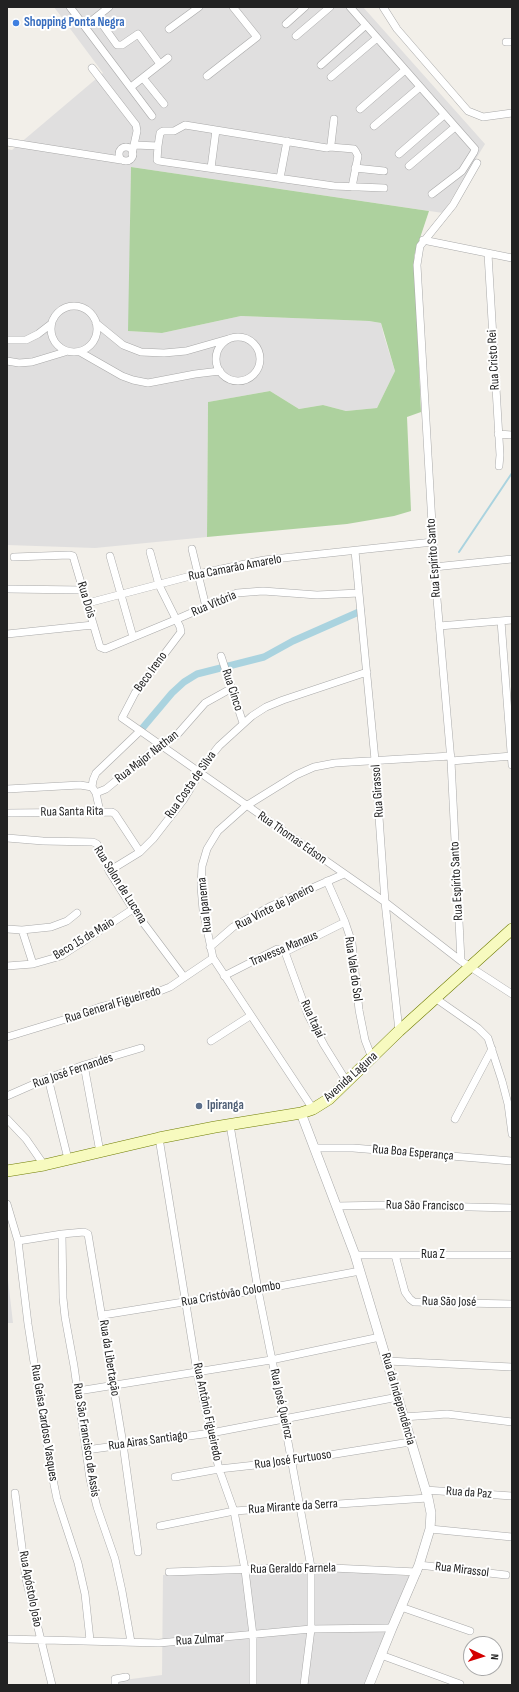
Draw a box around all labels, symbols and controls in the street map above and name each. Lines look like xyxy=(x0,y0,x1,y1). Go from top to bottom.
place label: Shopping Ponta Negra xyxy=(24,15,125,31)
marker: Shopping Ponta Negra xyxy=(11,18,21,28)
street label: Rua Cristo Rei xyxy=(485,329,503,391)
street label: Rua Espírito Santo xyxy=(423,518,445,598)
street label: Rua Camarão Amarelo xyxy=(187,551,283,585)
street label: Rua Dois xyxy=(73,580,99,620)
street label: Rua Vitória xyxy=(189,588,239,620)
street label: Beco Ireno xyxy=(131,649,171,695)
street label: Rua Cinco xyxy=(218,667,246,713)
street label: Rua Major Nathan xyxy=(112,727,182,787)
street label: Rua Costa de Silva xyxy=(162,748,220,822)
street label: Rua Girassol xyxy=(368,764,388,818)
street label: Rua Santa Rita xyxy=(40,804,104,820)
street label: Rua Thomas Edson xyxy=(254,808,330,868)
street label: Rua Espírito Santo xyxy=(447,841,467,921)
street label: Rua Solon de Lucena xyxy=(90,843,150,927)
street label: Rua Ipanema xyxy=(194,877,216,933)
street label: Rua Vinte de Janeiro xyxy=(233,881,317,933)
street label: Beco 15 de Maio xyxy=(51,915,117,963)
street label: Travessa Manaus xyxy=(248,928,320,970)
street label: Rua Vale do Sol xyxy=(341,936,365,1002)
street label: Rua General Figueiredo xyxy=(63,983,163,1027)
street label: Rua Itajaí xyxy=(297,998,327,1040)
street label: Avenida Laguna xyxy=(321,1049,381,1105)
street label: Rua José Fernandes xyxy=(31,1050,115,1092)
place label: Ipiranga xyxy=(207,1098,244,1114)
marker: Ipiranga xyxy=(194,1101,204,1111)
street label: Rua Boa Esperança xyxy=(372,1142,454,1164)
street label: Rua São Francisco xyxy=(386,1198,464,1214)
street label: Rua Z xyxy=(421,1247,445,1263)
street label: Rua Cristóvão Colombo xyxy=(180,1278,282,1310)
street label: Rua São José xyxy=(422,1294,476,1310)
street label: Rua da Libertação xyxy=(95,1319,123,1397)
street label: Rua da Independência xyxy=(377,1351,419,1447)
street label: Rua Antônio Figueiredo xyxy=(189,1361,225,1463)
street label: Rua Geisa Cardoso Vasques xyxy=(27,1364,61,1482)
street label: Rua José Queiroz xyxy=(266,1367,296,1441)
street label: Rua São Francisco de Assis xyxy=(69,1382,103,1498)
street label: Rua Airas Santiago xyxy=(107,1428,189,1454)
street label: Rua José Furtuoso xyxy=(253,1447,333,1473)
street label: Rua da Paz xyxy=(446,1484,492,1502)
street label: Rua Mirante da Serra xyxy=(248,1496,338,1518)
street label: Rua Apóstolo João xyxy=(15,1550,45,1628)
street label: Rua Mirassol xyxy=(434,1559,490,1581)
street label: Rua Geraldo Farnela xyxy=(250,1560,336,1578)
street label: Rua Zulmar xyxy=(175,1631,225,1649)
north arrow xyxy=(463,1636,503,1676)
text: N xyxy=(488,1653,501,1660)

